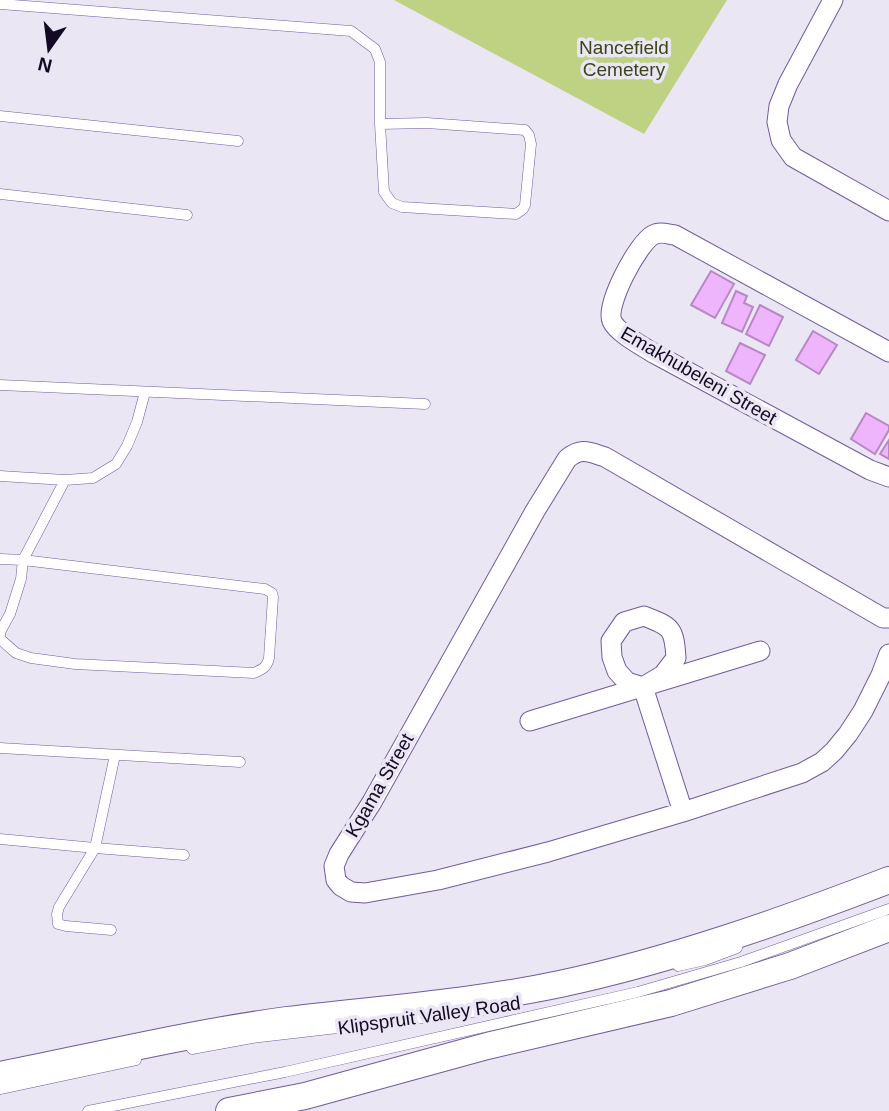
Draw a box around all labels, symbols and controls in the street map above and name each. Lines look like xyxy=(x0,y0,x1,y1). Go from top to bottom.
north arrow xyxy=(14,14,84,84)
park label: Nancefield Cemetery xyxy=(579,37,669,80)
text: N xyxy=(36,53,54,77)
street label: Emakhubeleni Street xyxy=(617,322,781,429)
street label: Kgama Street xyxy=(341,729,418,841)
street label: Klipspruit Valley Road xyxy=(336,992,522,1039)

